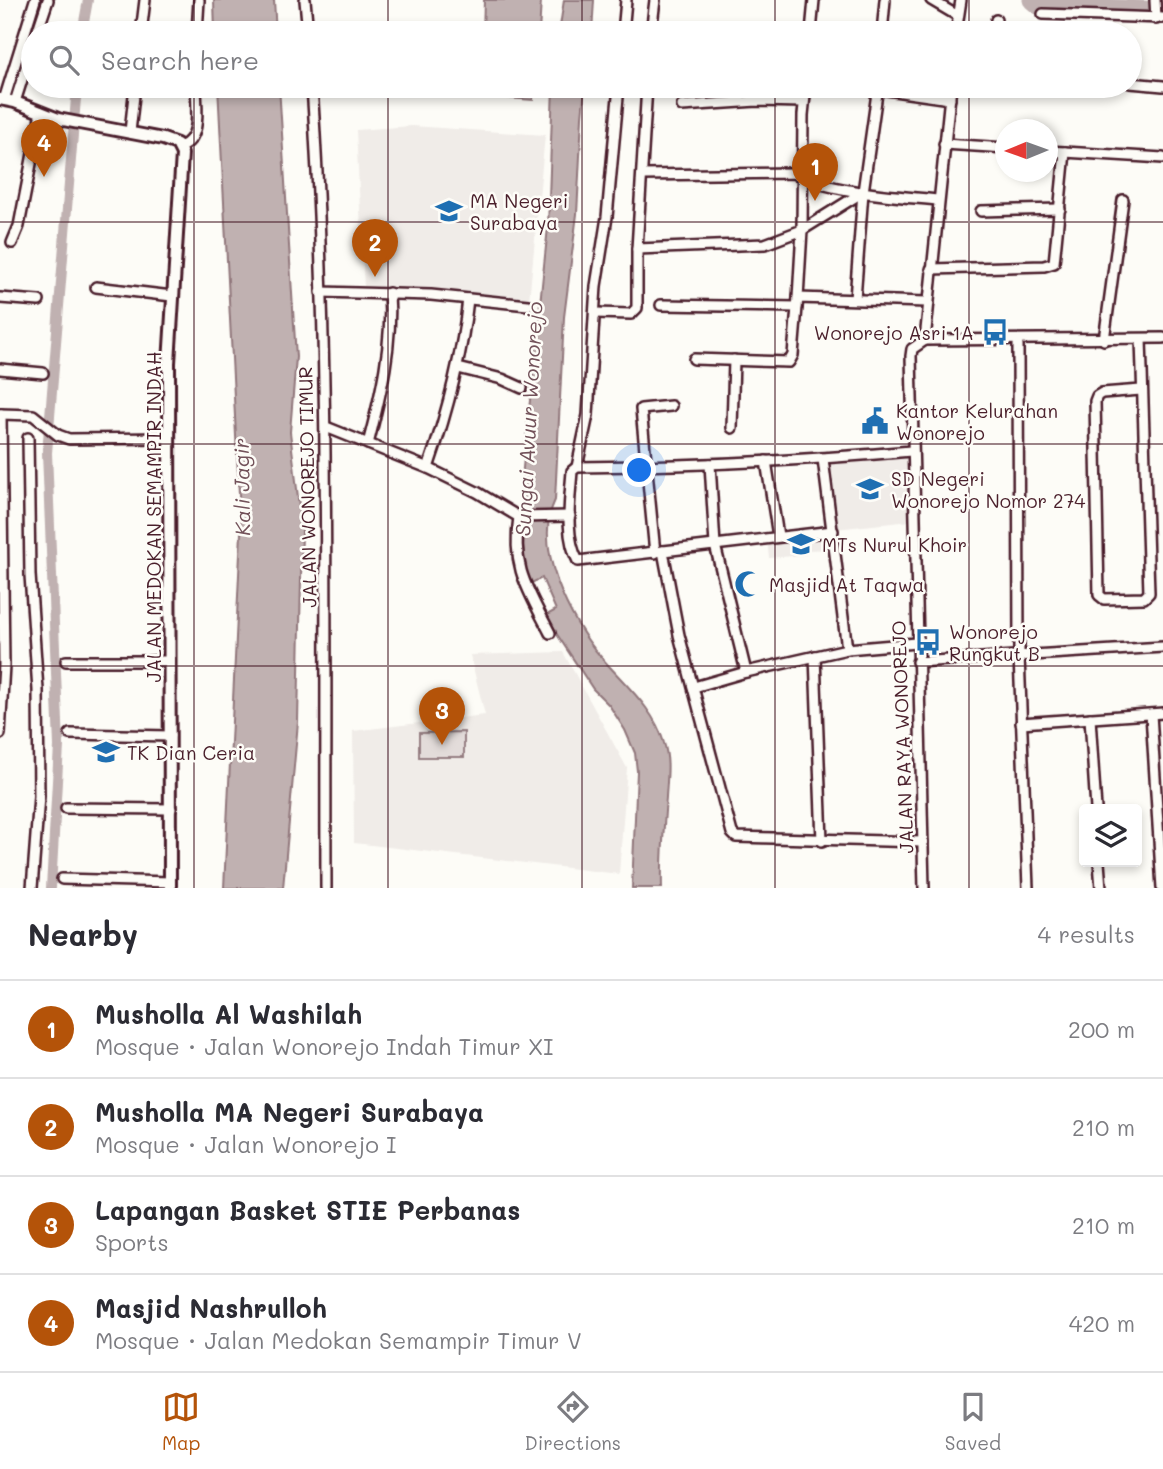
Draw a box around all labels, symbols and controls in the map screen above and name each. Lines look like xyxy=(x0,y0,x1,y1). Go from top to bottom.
search box xyxy=(21,21,1142,98)
icon: search xyxy=(45,41,83,79)
text: Search here xyxy=(101,43,259,77)
pin: 4 xyxy=(21,119,67,177)
north arrow xyxy=(995,119,1058,182)
pin: 1 xyxy=(792,143,838,201)
place label: MA Negeri Surabaya xyxy=(470,188,568,235)
school or university icon: MA Negeri Surabaya xyxy=(434,196,464,226)
pin: 2 xyxy=(352,219,398,277)
water label: Sungai Avuur Wonorejo xyxy=(508,301,548,537)
bus stop icon: Wonorejo Asri 1A xyxy=(980,317,1010,347)
place label: Wonorejo Asri 1A xyxy=(814,320,974,345)
street label: JALAN MEDOKAN SEMAMPIR INDAH xyxy=(141,351,166,683)
street label: JALAN WONOREJO TIMUR xyxy=(292,366,322,608)
place label: Kantor Kelurahan Wonorejo xyxy=(896,398,1058,445)
public building icon: Kantor Kelurahan Wonorejo xyxy=(860,406,890,436)
water label: Kali Jagir xyxy=(227,438,255,536)
your location xyxy=(622,453,656,487)
place label: SD Negeri Wonorejo Nomor 274 xyxy=(891,466,1085,513)
school or university icon: SD Negeri Wonorejo Nomor 274 xyxy=(855,474,885,504)
school or university icon: MTs Nurul Khoir xyxy=(786,529,816,559)
place label: MTs Nurul Khoir xyxy=(822,532,967,557)
mosque icon: Masjid At Taqwa xyxy=(733,569,763,599)
place label: Masjid At Taqwa xyxy=(769,572,924,597)
place label: Wonorejo Rungkut B xyxy=(949,619,1040,666)
street label: JALAN RAYA WONOREJO xyxy=(885,620,919,854)
bus stop icon: Wonorejo Rungkut B xyxy=(913,627,943,657)
pin: 3 xyxy=(419,687,465,745)
school or university icon: TK Dian Ceria xyxy=(91,737,121,767)
place label: TK Dian Ceria xyxy=(127,740,255,765)
map controls xyxy=(1079,804,1142,867)
button: layers xyxy=(1079,804,1142,867)
text: Nearby xyxy=(28,914,138,954)
text: 4 results xyxy=(1038,919,1135,949)
text: Musholla Al Washilah xyxy=(95,997,362,1031)
text: 1 xyxy=(46,1014,56,1044)
text: 200 m xyxy=(1068,1014,1135,1044)
text: Mosque · Jalan Wonorejo Indah Timur XI xyxy=(95,1031,553,1061)
text: Musholla MA Negeri Surabaya xyxy=(95,1095,484,1129)
text: 2 xyxy=(45,1112,57,1142)
text: 210 m xyxy=(1072,1112,1135,1142)
text: Mosque · Jalan Wonorejo I xyxy=(95,1129,396,1159)
text: Lapangan Basket STIE Perbanas xyxy=(95,1193,520,1227)
text: 3 xyxy=(44,1210,58,1240)
text: 210 m xyxy=(1072,1210,1135,1240)
text: Sports xyxy=(95,1227,169,1257)
text: Masjid Nashrulloh xyxy=(95,1291,327,1325)
text: 4 xyxy=(44,1308,58,1338)
text: 420 m xyxy=(1069,1308,1135,1338)
text: Mosque · Jalan Medokan Semampir Timur V xyxy=(95,1325,582,1355)
tab: Map xyxy=(162,1388,201,1455)
tab: Directions xyxy=(524,1388,621,1455)
tab: Saved xyxy=(945,1388,1001,1455)

